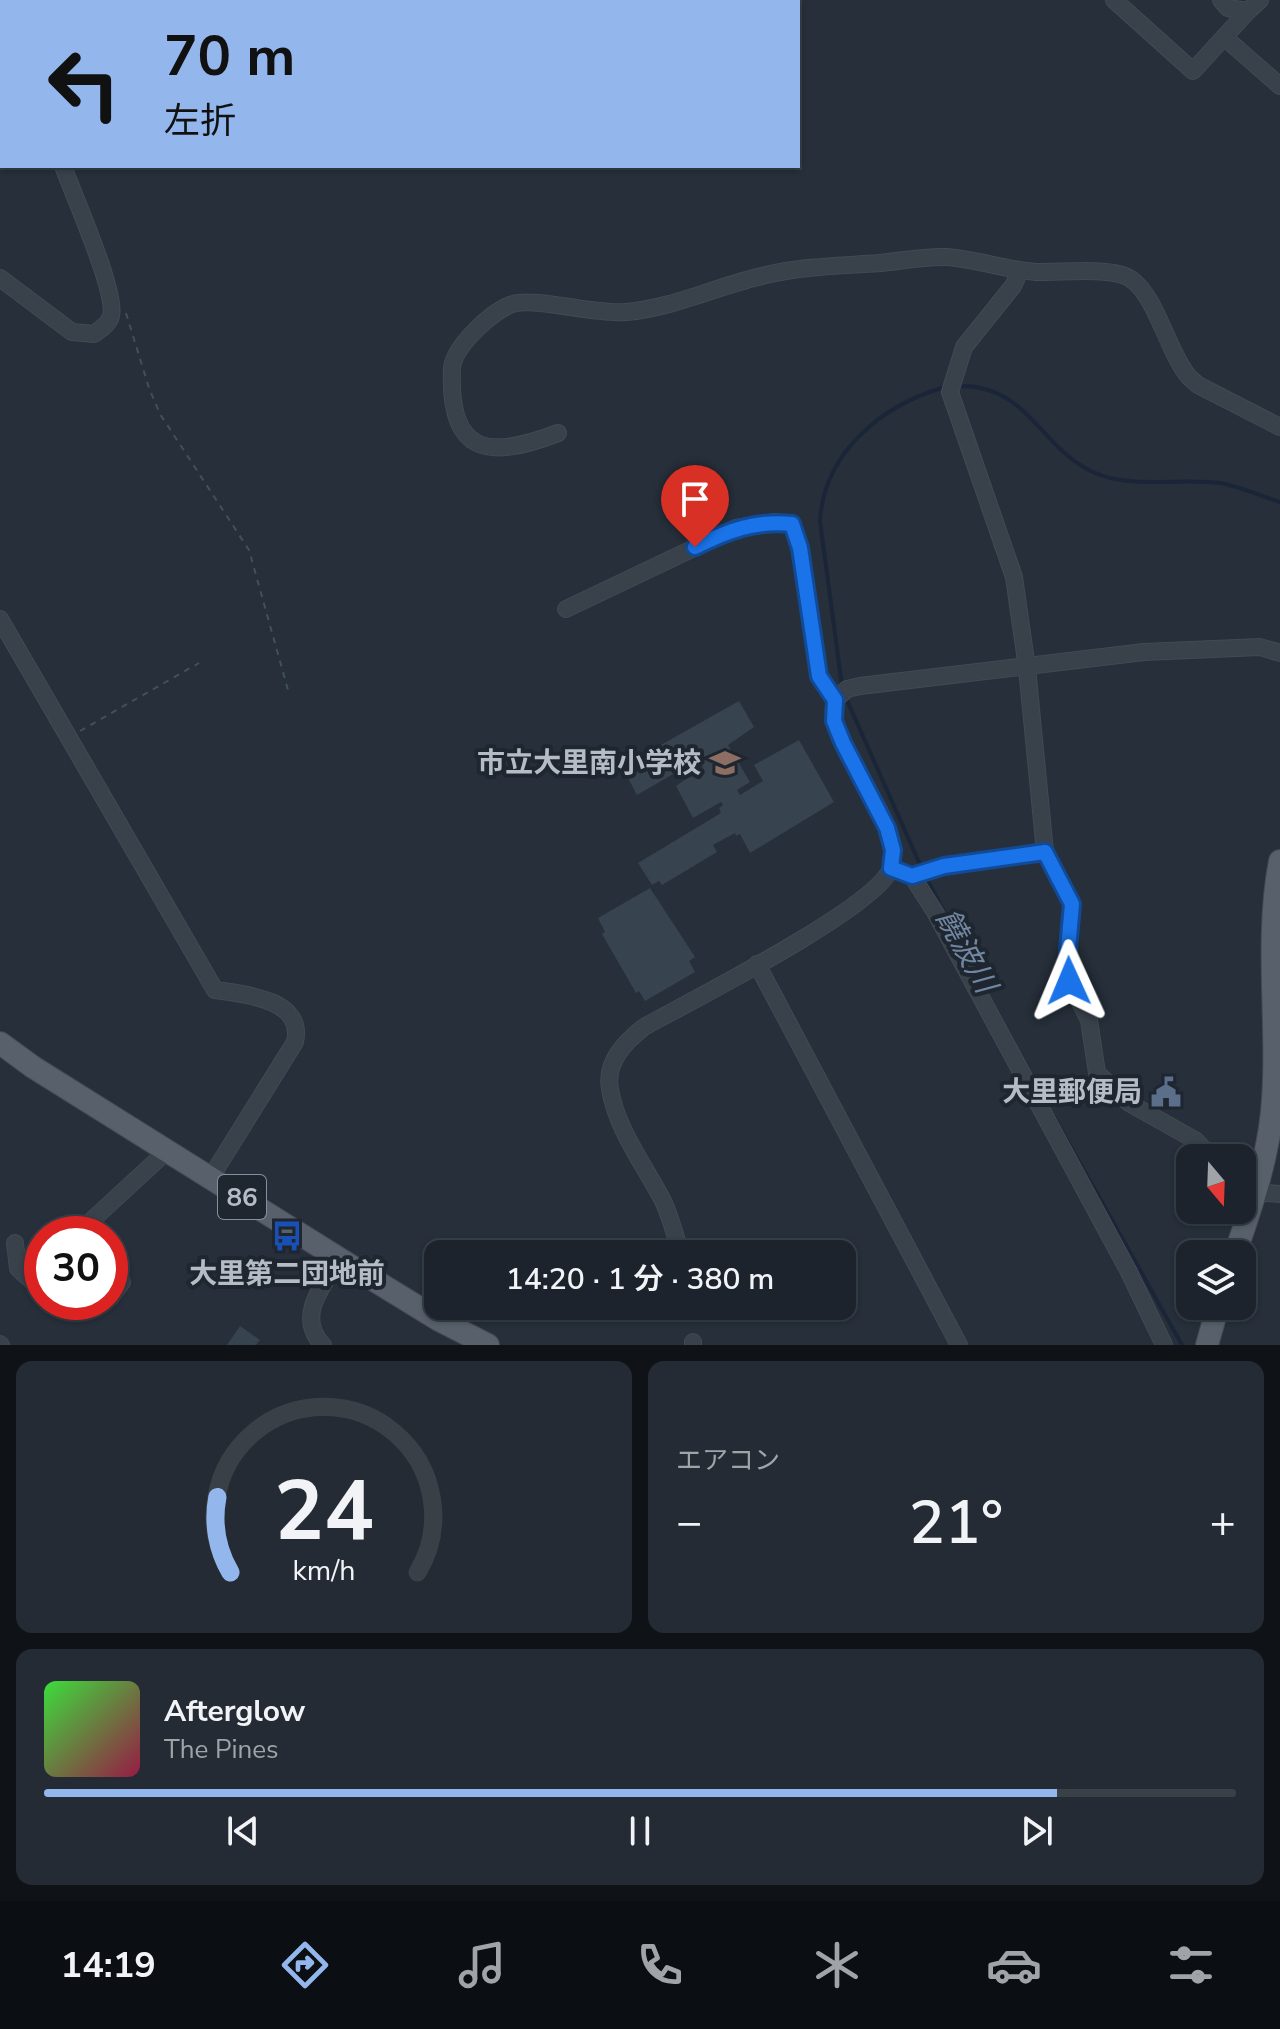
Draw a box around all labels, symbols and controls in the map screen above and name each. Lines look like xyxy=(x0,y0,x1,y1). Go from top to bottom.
text: 70 m xyxy=(164,18,295,95)
icon: left xyxy=(32,32,136,136)
text: 左折 xyxy=(164,97,236,146)
pin xyxy=(661,465,729,547)
icon: arrive xyxy=(673,477,717,521)
place label: 市立大里南小学校 xyxy=(477,744,701,782)
school or university icon: 市立大里南小学校 xyxy=(708,746,742,780)
water label: 饒波川 xyxy=(926,902,1007,1003)
position arrow xyxy=(1027,939,1111,1023)
place label: 大里郵便局 xyxy=(1002,1073,1142,1111)
public building icon: 大里郵便局 xyxy=(1149,1075,1183,1109)
north arrow xyxy=(1176,1144,1256,1224)
map controls xyxy=(1176,1144,1256,1320)
road number: 86 xyxy=(218,1175,266,1219)
speed limit sign: 30 xyxy=(24,1216,128,1320)
bus stop icon: 大里第二団地前 xyxy=(270,1219,304,1253)
button: layers xyxy=(1176,1240,1256,1320)
place label: 大里第二団地前 xyxy=(189,1255,385,1293)
text: 14:20 · 1 分 · 380 m xyxy=(506,1259,774,1300)
text: エアコン xyxy=(676,1443,780,1478)
text: 24 xyxy=(274,1455,374,1568)
text: 21° xyxy=(909,1482,1003,1564)
text: − xyxy=(676,1493,702,1553)
text: + xyxy=(1210,1493,1236,1553)
text: km/h xyxy=(293,1551,355,1590)
text: Afterglow xyxy=(164,1691,305,1732)
text: The Pines xyxy=(164,1732,279,1767)
icon: previous xyxy=(221,1809,265,1853)
icon: pause xyxy=(618,1809,662,1853)
icon: next xyxy=(1015,1809,1059,1853)
icon: directions xyxy=(277,1937,333,1993)
icon: music xyxy=(454,1937,510,1993)
icon: phone xyxy=(632,1937,688,1993)
icon: climate xyxy=(809,1937,865,1993)
icon: car xyxy=(986,1937,1042,1993)
icon: filters xyxy=(1163,1937,1219,1993)
text: 14:19 xyxy=(61,1941,156,1990)

